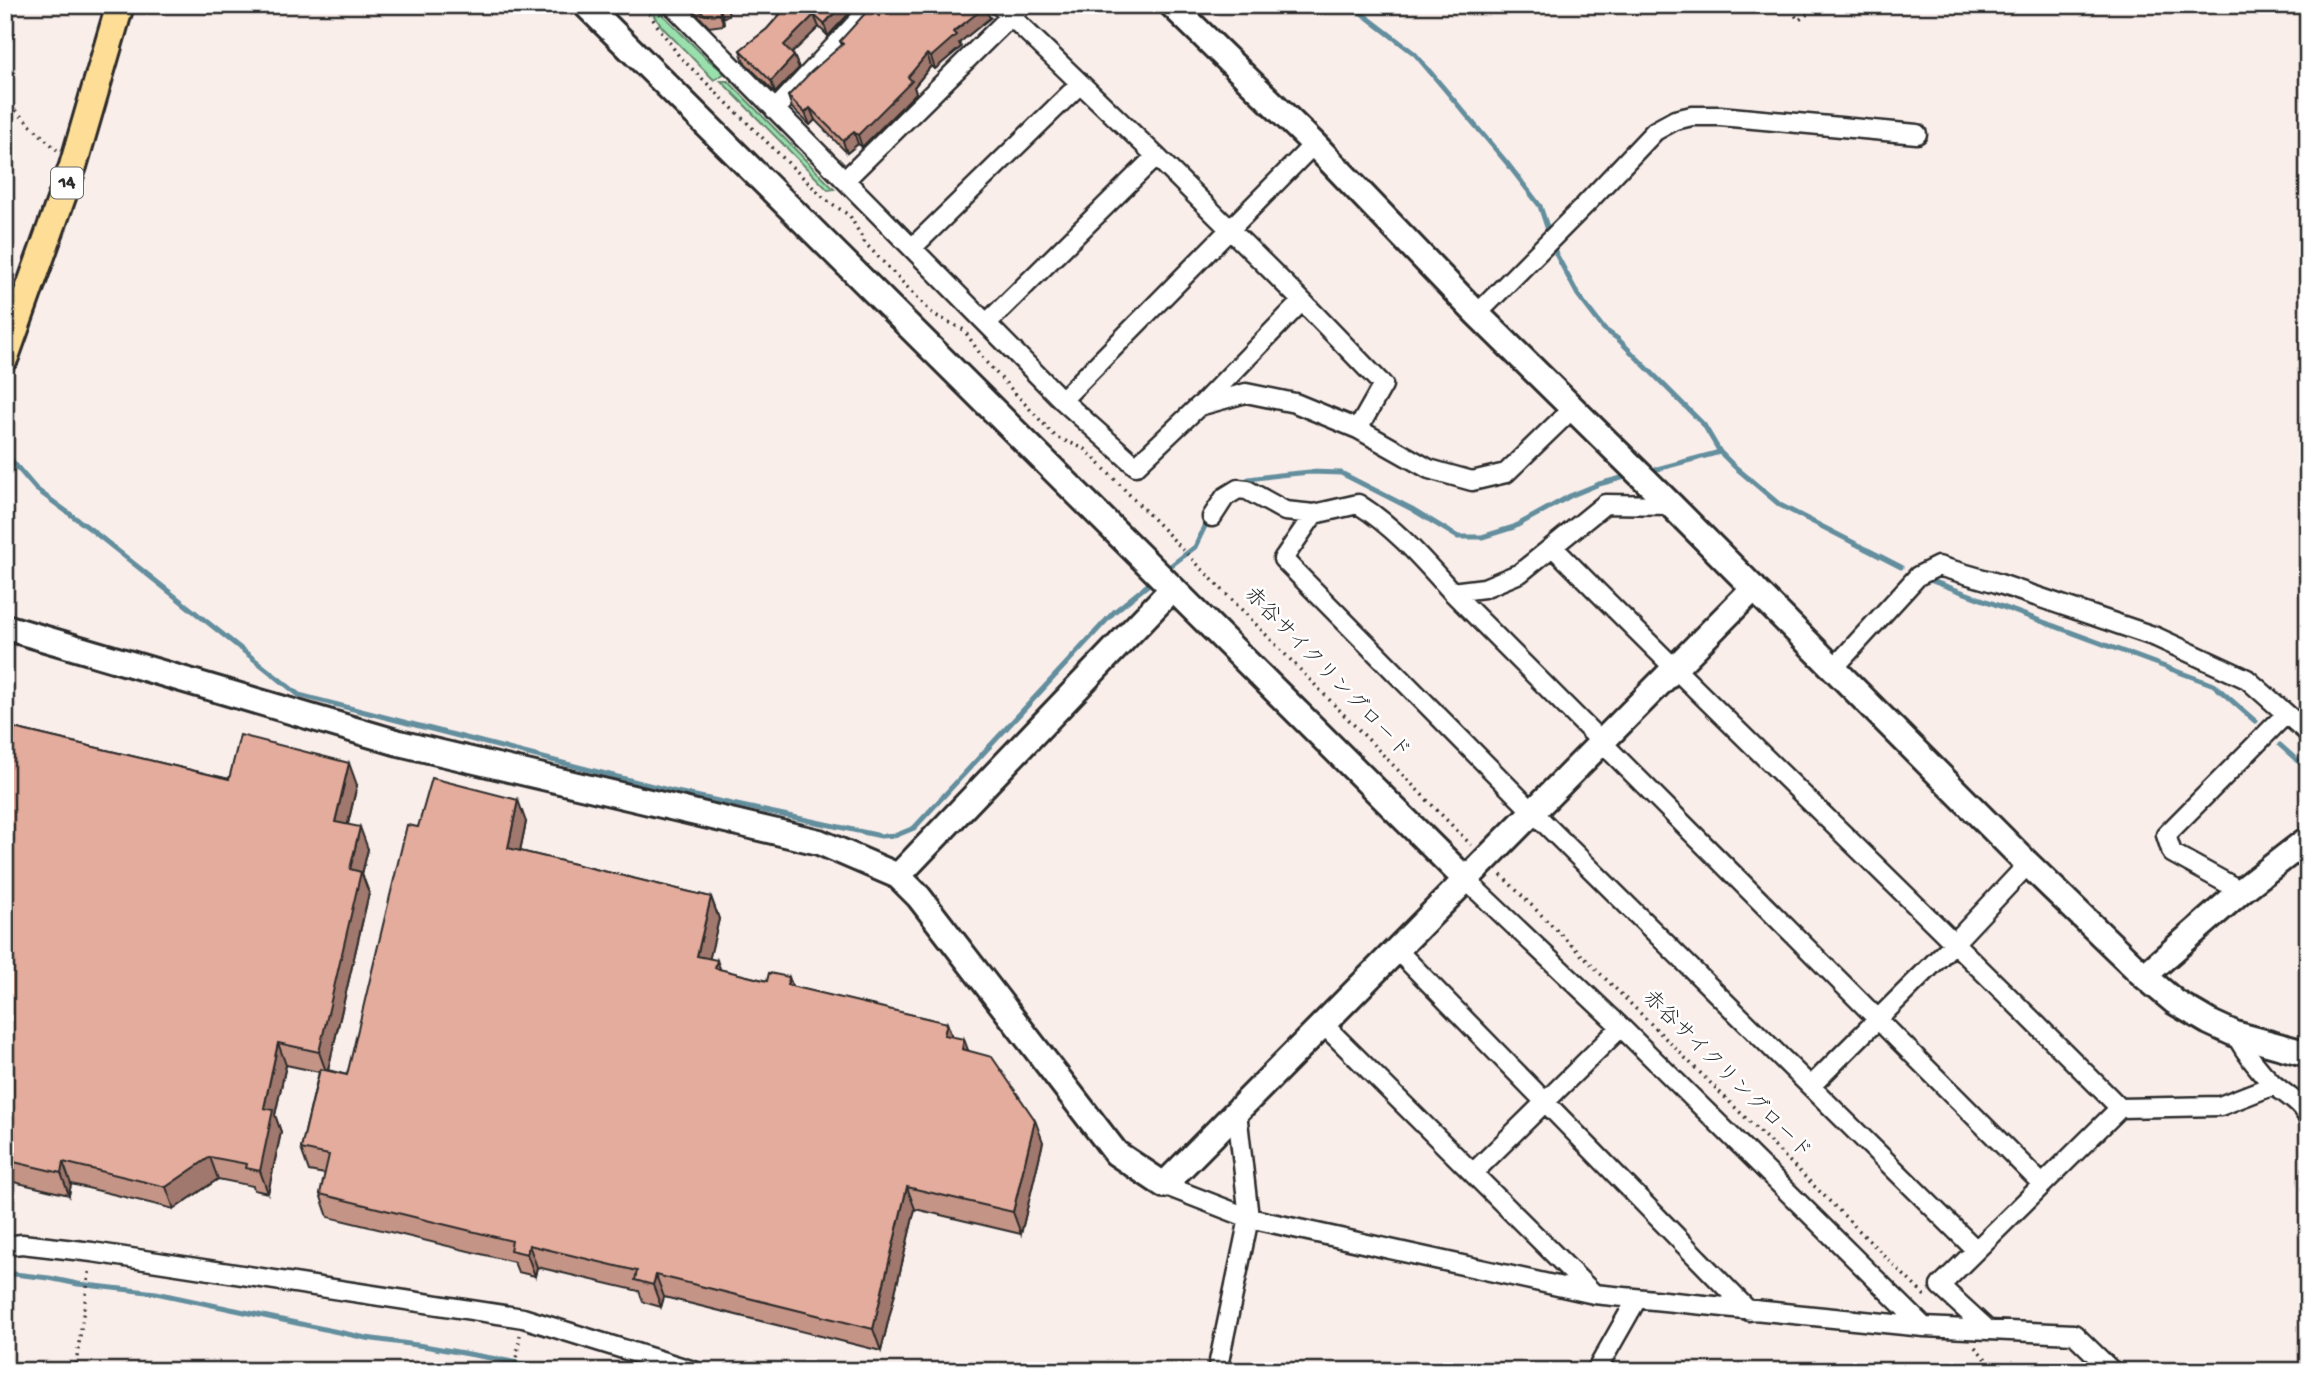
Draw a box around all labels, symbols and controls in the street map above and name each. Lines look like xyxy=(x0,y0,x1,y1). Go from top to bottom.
road number: 14 xyxy=(51,168,83,198)
street label: 赤谷サイクリングロード xyxy=(1238,582,1415,765)
street label: 赤谷サイクリングロード xyxy=(1636,986,1816,1166)

